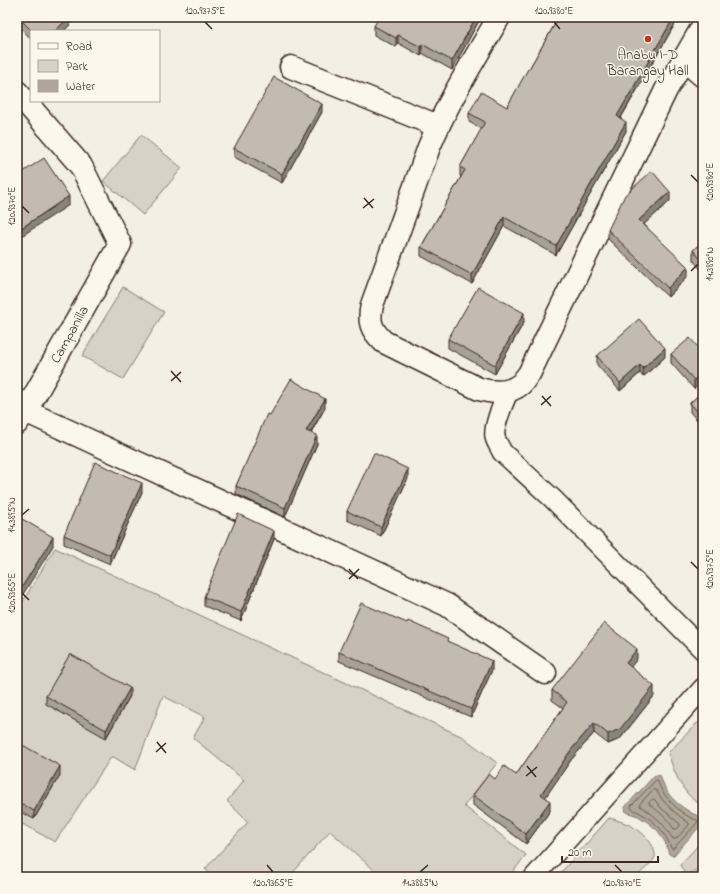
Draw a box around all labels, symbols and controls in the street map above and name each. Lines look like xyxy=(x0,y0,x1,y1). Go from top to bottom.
text: 120.9375°E xyxy=(185,4,225,19)
text: 120.9380°E xyxy=(535,4,573,19)
legend xyxy=(30,30,160,102)
marker: Anabu I-D Barangay Hall xyxy=(643,34,653,44)
text: Road xyxy=(66,38,92,56)
place label: Anabu I-D Barangay Hall xyxy=(606,45,689,83)
text: Park xyxy=(66,58,88,76)
text: Water xyxy=(66,78,95,96)
text: 120.9380°E xyxy=(703,163,718,201)
text: 120.9370°E xyxy=(5,187,20,225)
text: 14.3890°N xyxy=(703,247,718,281)
street label: Campanilla xyxy=(46,302,95,367)
text: 14.3895°N xyxy=(5,497,20,533)
text: 120.9375°E xyxy=(703,549,718,589)
text: 120.9365°E xyxy=(5,573,20,613)
scale bar xyxy=(562,838,658,864)
text: 20 m xyxy=(568,844,591,862)
text: 120.9365°E xyxy=(253,876,293,891)
text: 14.3885°N xyxy=(402,876,438,891)
text: 120.9370°E xyxy=(603,876,641,891)

